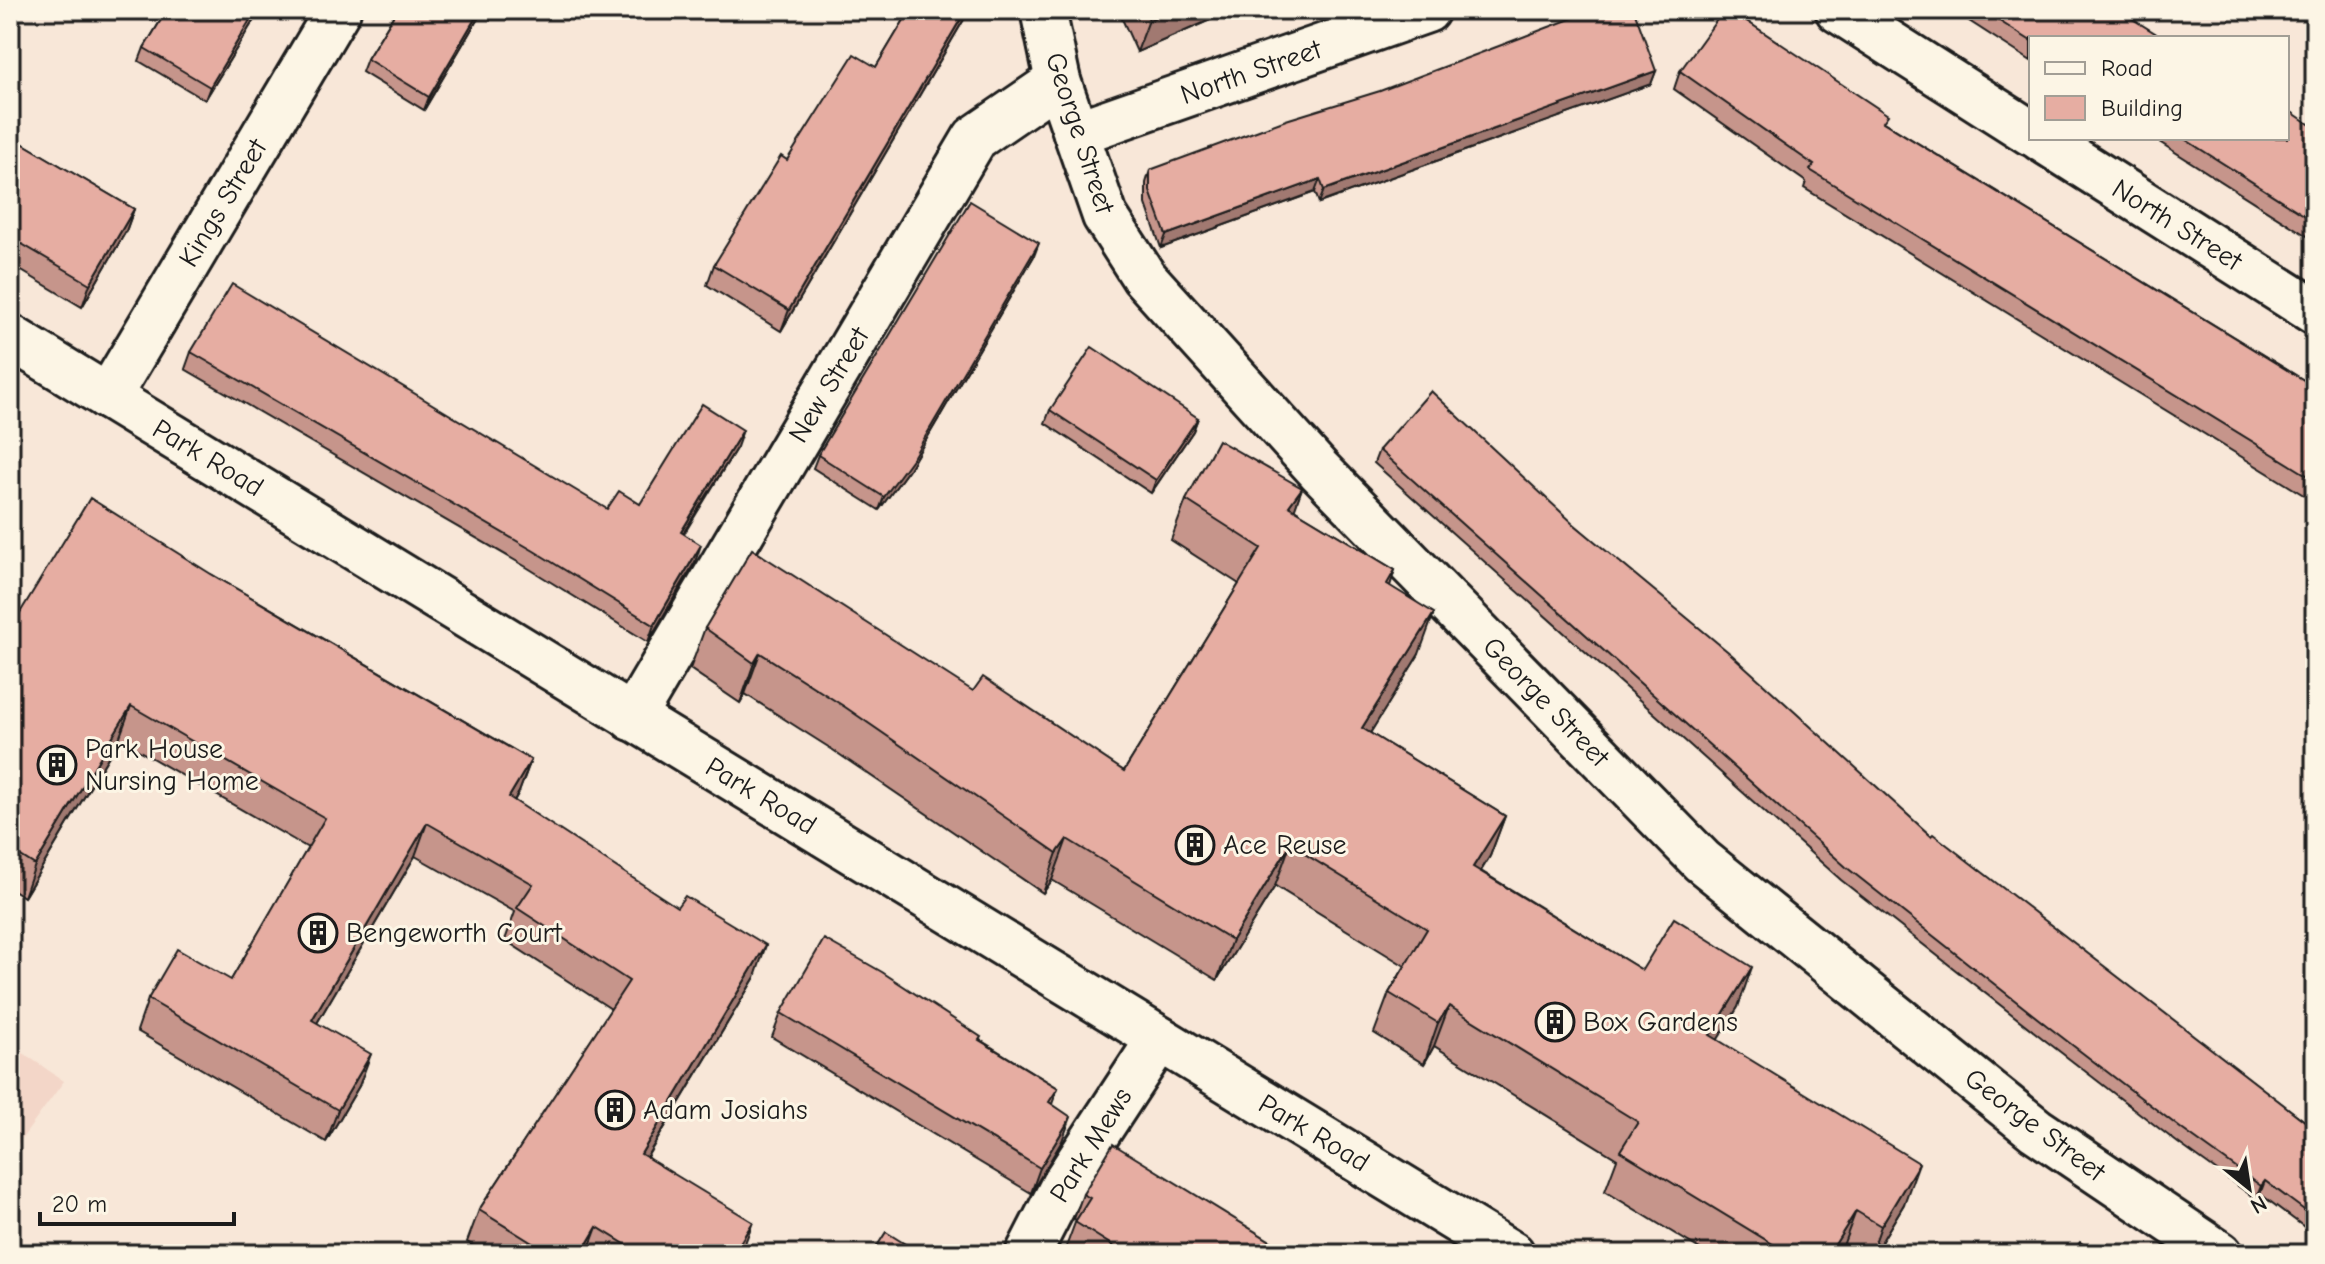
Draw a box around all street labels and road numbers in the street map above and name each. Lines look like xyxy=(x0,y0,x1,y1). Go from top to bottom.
street label: North Street xyxy=(1176,33,1327,111)
street label: George Street xyxy=(1039,48,1121,219)
street label: Kings Street xyxy=(172,132,274,273)
street label: North Street xyxy=(2106,173,2249,278)
street label: New Street xyxy=(782,321,876,448)
street label: Park Road xyxy=(147,412,269,504)
street label: George Street xyxy=(1476,631,1616,774)
street label: Park Road xyxy=(700,750,822,842)
street label: George Street xyxy=(1958,1062,2112,1189)
street label: Park Mews xyxy=(1043,1082,1139,1208)
street label: Park Road xyxy=(1253,1087,1375,1179)

